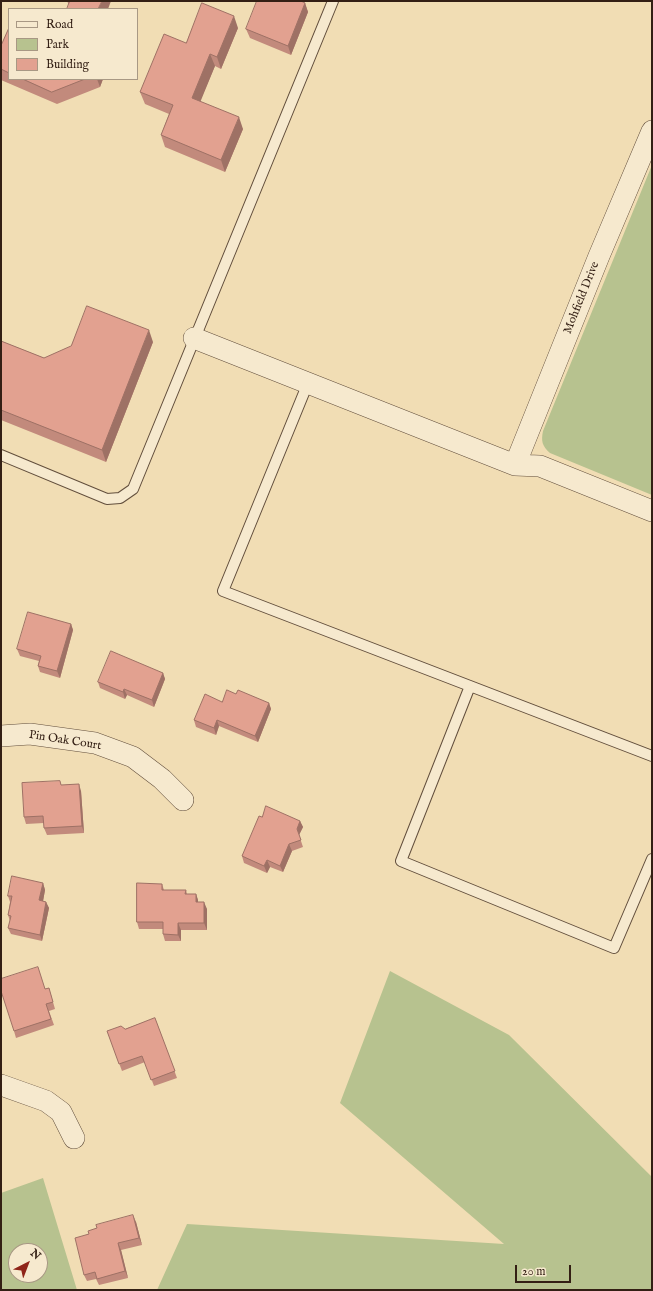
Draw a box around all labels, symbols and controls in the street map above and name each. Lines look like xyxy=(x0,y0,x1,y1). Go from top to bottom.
legend xyxy=(8,8,138,80)
text: Road xyxy=(46,17,73,32)
text: Park xyxy=(46,37,69,52)
text: Building xyxy=(46,57,89,72)
street label: Mohfield Drive xyxy=(561,260,603,336)
street label: Pin Oak Court xyxy=(28,728,102,754)
north arrow xyxy=(8,1243,48,1283)
text: N xyxy=(27,1246,44,1263)
scale bar xyxy=(517,1257,573,1283)
text: 20 m xyxy=(522,1264,545,1279)

